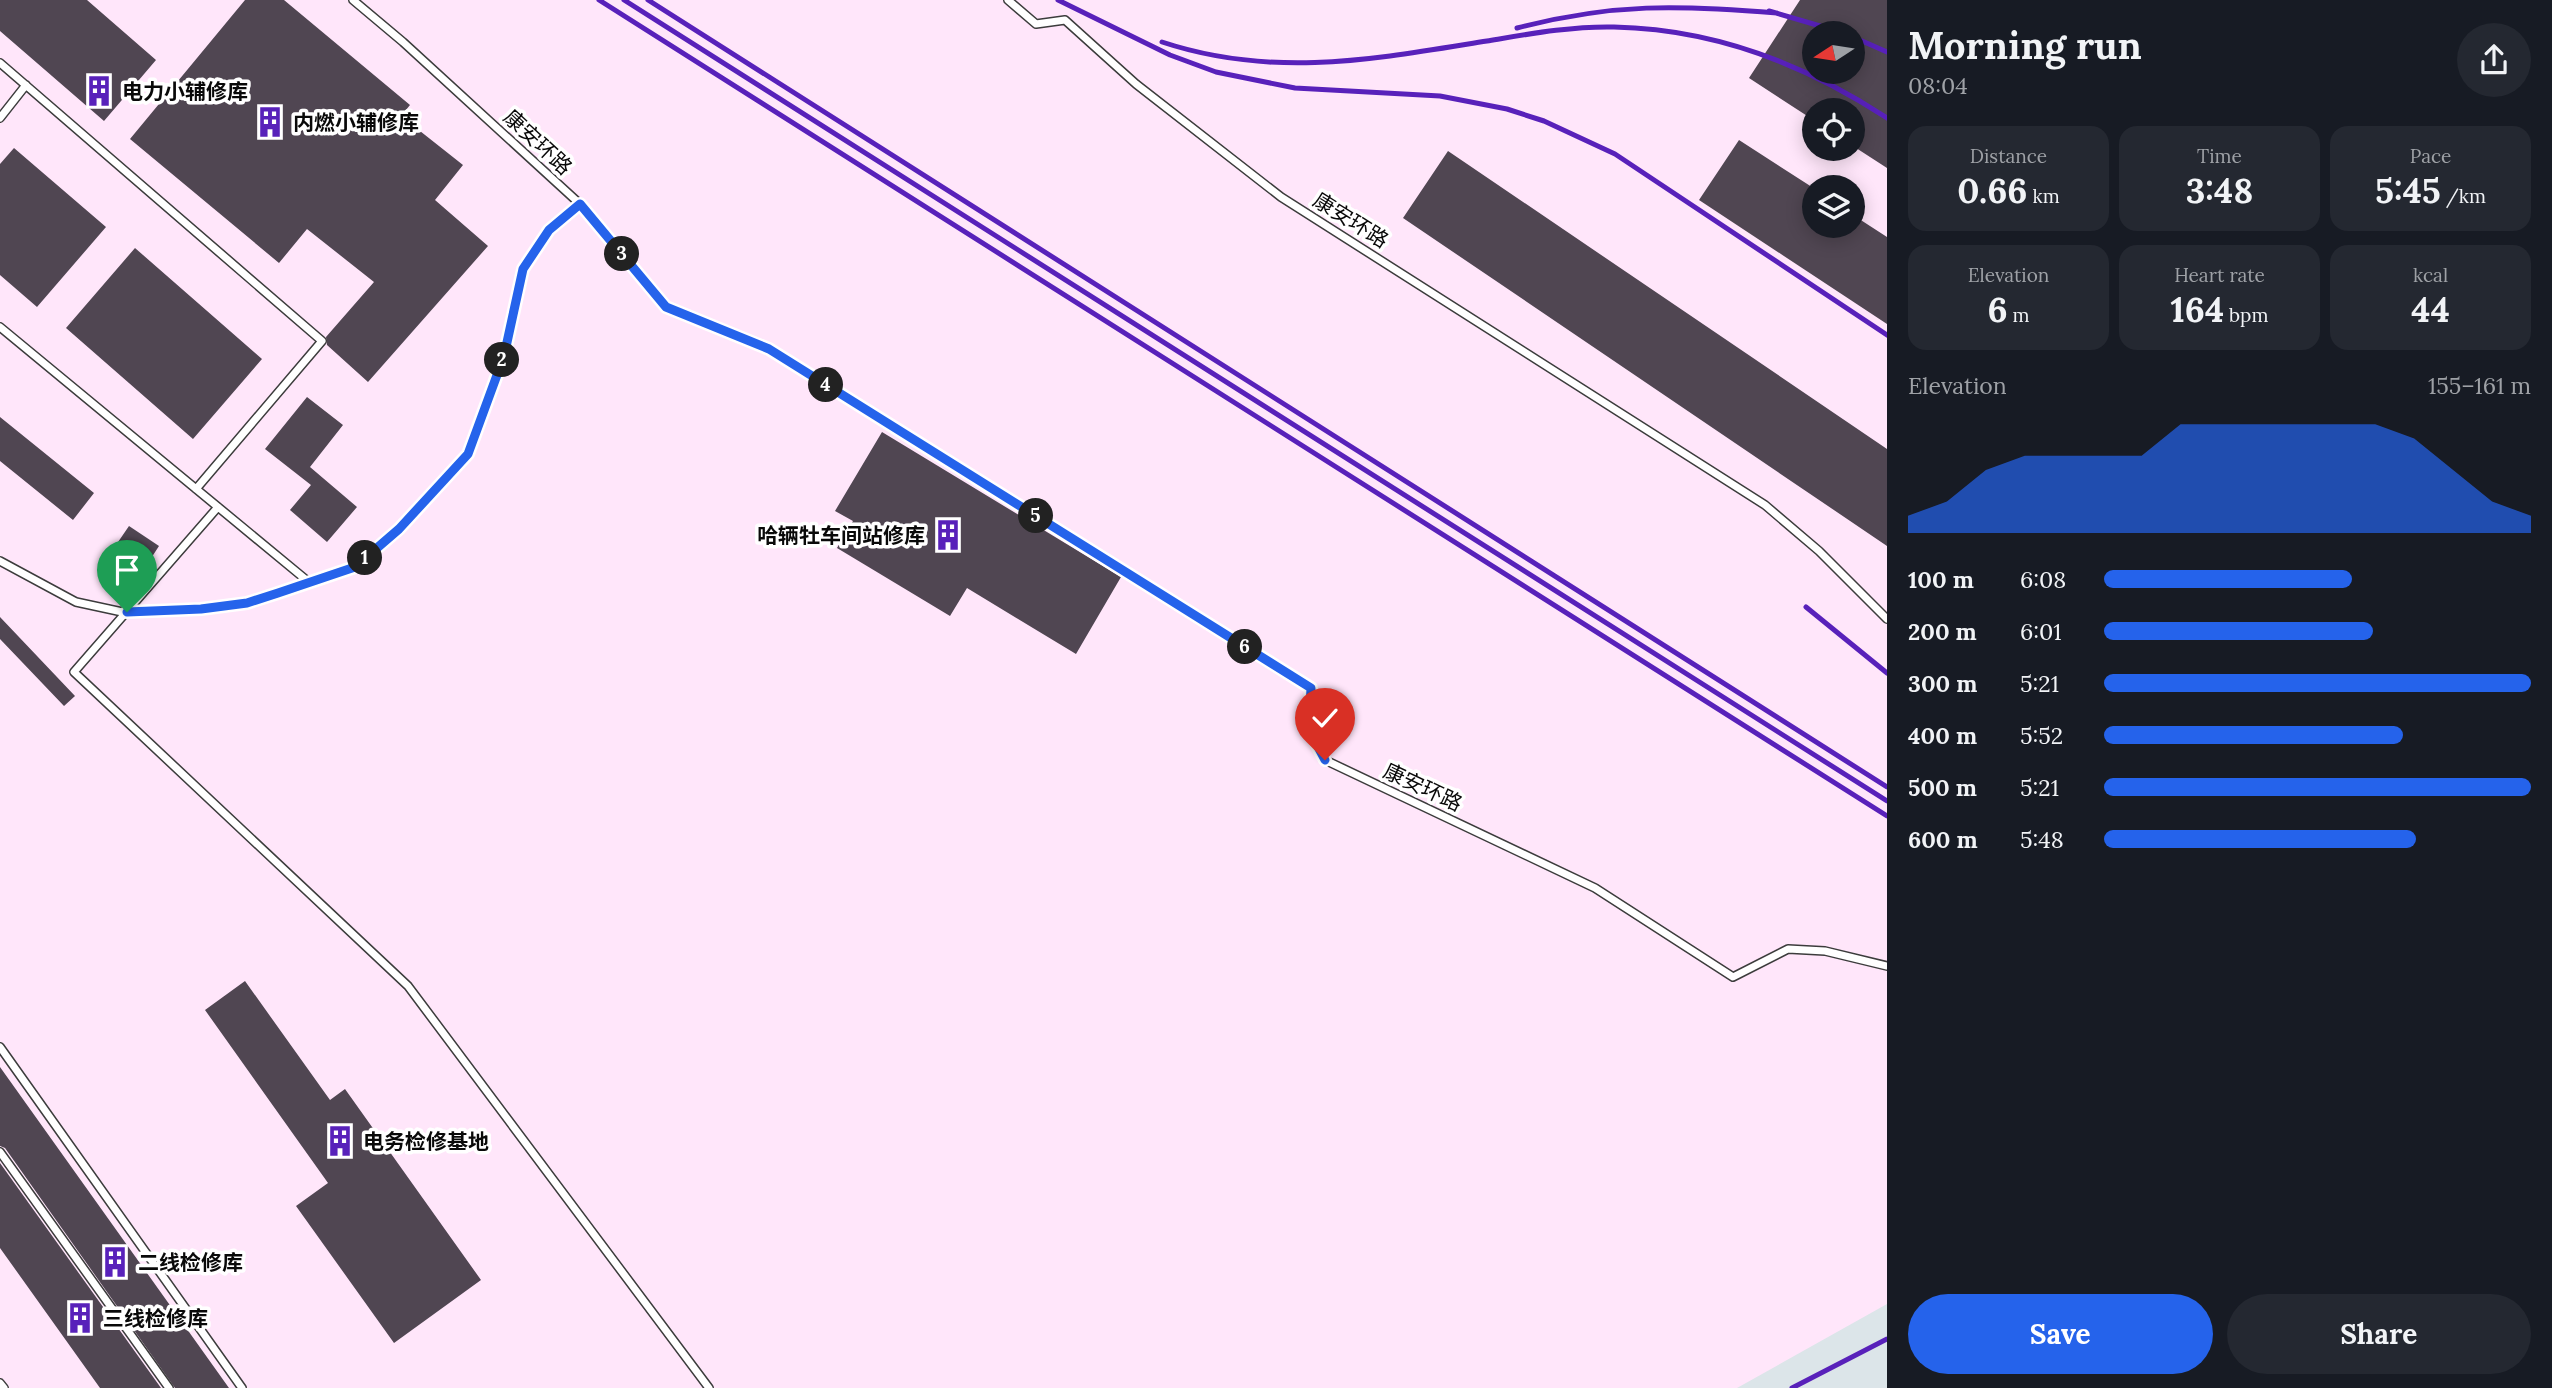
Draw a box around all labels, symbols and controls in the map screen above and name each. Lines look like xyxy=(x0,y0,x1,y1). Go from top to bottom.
north arrow xyxy=(1802,21,1866,84)
map controls xyxy=(1802,21,1865,238)
text: Morning run xyxy=(1908,21,2142,69)
button: share xyxy=(2457,23,2531,97)
text: 08:04 xyxy=(1908,71,1968,100)
building icon: 电力小辅修库 xyxy=(82,74,116,108)
place label: 电力小辅修库 xyxy=(122,78,248,105)
button: locate xyxy=(1802,98,1865,161)
street label: 康安环路 xyxy=(498,103,578,181)
building icon: 内燃小辅修库 xyxy=(253,105,287,139)
place label: 内燃小辅修库 xyxy=(293,109,419,136)
text: Distance xyxy=(1970,144,2047,168)
text: Time xyxy=(2197,144,2242,168)
text: Pace xyxy=(2410,144,2451,168)
text: 0.66 xyxy=(1957,168,2027,213)
text: 3:48 xyxy=(2186,168,2253,213)
text: 5:45 xyxy=(2375,168,2441,213)
button: layers xyxy=(1802,175,1865,238)
text: km xyxy=(2027,184,2060,208)
text: /km xyxy=(2441,184,2486,208)
street label: 康安环路 xyxy=(1308,186,1394,254)
pin: 3 xyxy=(604,236,640,272)
text: 3 xyxy=(616,241,627,265)
text: Elevation xyxy=(1968,263,2049,287)
text: Heart rate xyxy=(2174,263,2265,287)
text: kcal xyxy=(2413,263,2448,287)
text: 6 xyxy=(1987,287,2008,332)
text: 164 xyxy=(2171,287,2224,332)
text: 44 xyxy=(2411,287,2450,332)
text: m xyxy=(2008,303,2030,327)
text: bpm xyxy=(2224,303,2268,327)
pin: 2 xyxy=(484,342,520,378)
text: 2 xyxy=(496,347,507,371)
pin: 4 xyxy=(808,368,844,402)
text: Elevation xyxy=(1908,371,2007,400)
text: 155–161 m xyxy=(2428,371,2531,400)
text: 4 xyxy=(820,372,831,396)
pin: 5 xyxy=(1018,498,1054,534)
text: 5 xyxy=(1030,503,1041,527)
building icon: 哈辆牡车间站修库 xyxy=(931,518,965,552)
place label: 哈辆牡车间站修库 xyxy=(757,522,925,549)
pin xyxy=(97,540,157,612)
pin: 1 xyxy=(348,540,382,576)
text: 1 xyxy=(361,545,368,569)
icon: arrive xyxy=(108,551,146,589)
text: 100 m xyxy=(1908,565,1974,594)
text: 6:08 xyxy=(2020,565,2066,594)
text: 200 m xyxy=(1908,617,1977,646)
text: 6:01 xyxy=(2020,617,2062,646)
pin: 6 xyxy=(1228,630,1262,664)
text: 6 xyxy=(1239,634,1250,658)
text: 300 m xyxy=(1908,669,1977,698)
text: 5:21 xyxy=(2020,669,2059,698)
pin xyxy=(1295,688,1355,760)
icon: check xyxy=(1306,699,1344,737)
text: 400 m xyxy=(1908,721,1977,750)
text: 5:52 xyxy=(2020,721,2063,750)
street label: 康安环路 xyxy=(1379,757,1467,817)
text: 500 m xyxy=(1908,773,1977,802)
text: 5:21 xyxy=(2020,773,2059,802)
text: 600 m xyxy=(1908,825,1978,854)
text: 5:48 xyxy=(2020,825,2064,854)
building icon: 电务检修基地 xyxy=(323,1124,357,1158)
place label: 电务检修基地 xyxy=(363,1128,489,1155)
building icon: 二线检修库 xyxy=(98,1245,132,1279)
place label: 二线检修库 xyxy=(138,1249,243,1276)
button: Save xyxy=(1908,1294,2213,1374)
button: Share xyxy=(2227,1294,2531,1374)
building icon: 三线检修库 xyxy=(63,1301,97,1335)
place label: 三线检修库 xyxy=(103,1305,208,1332)

